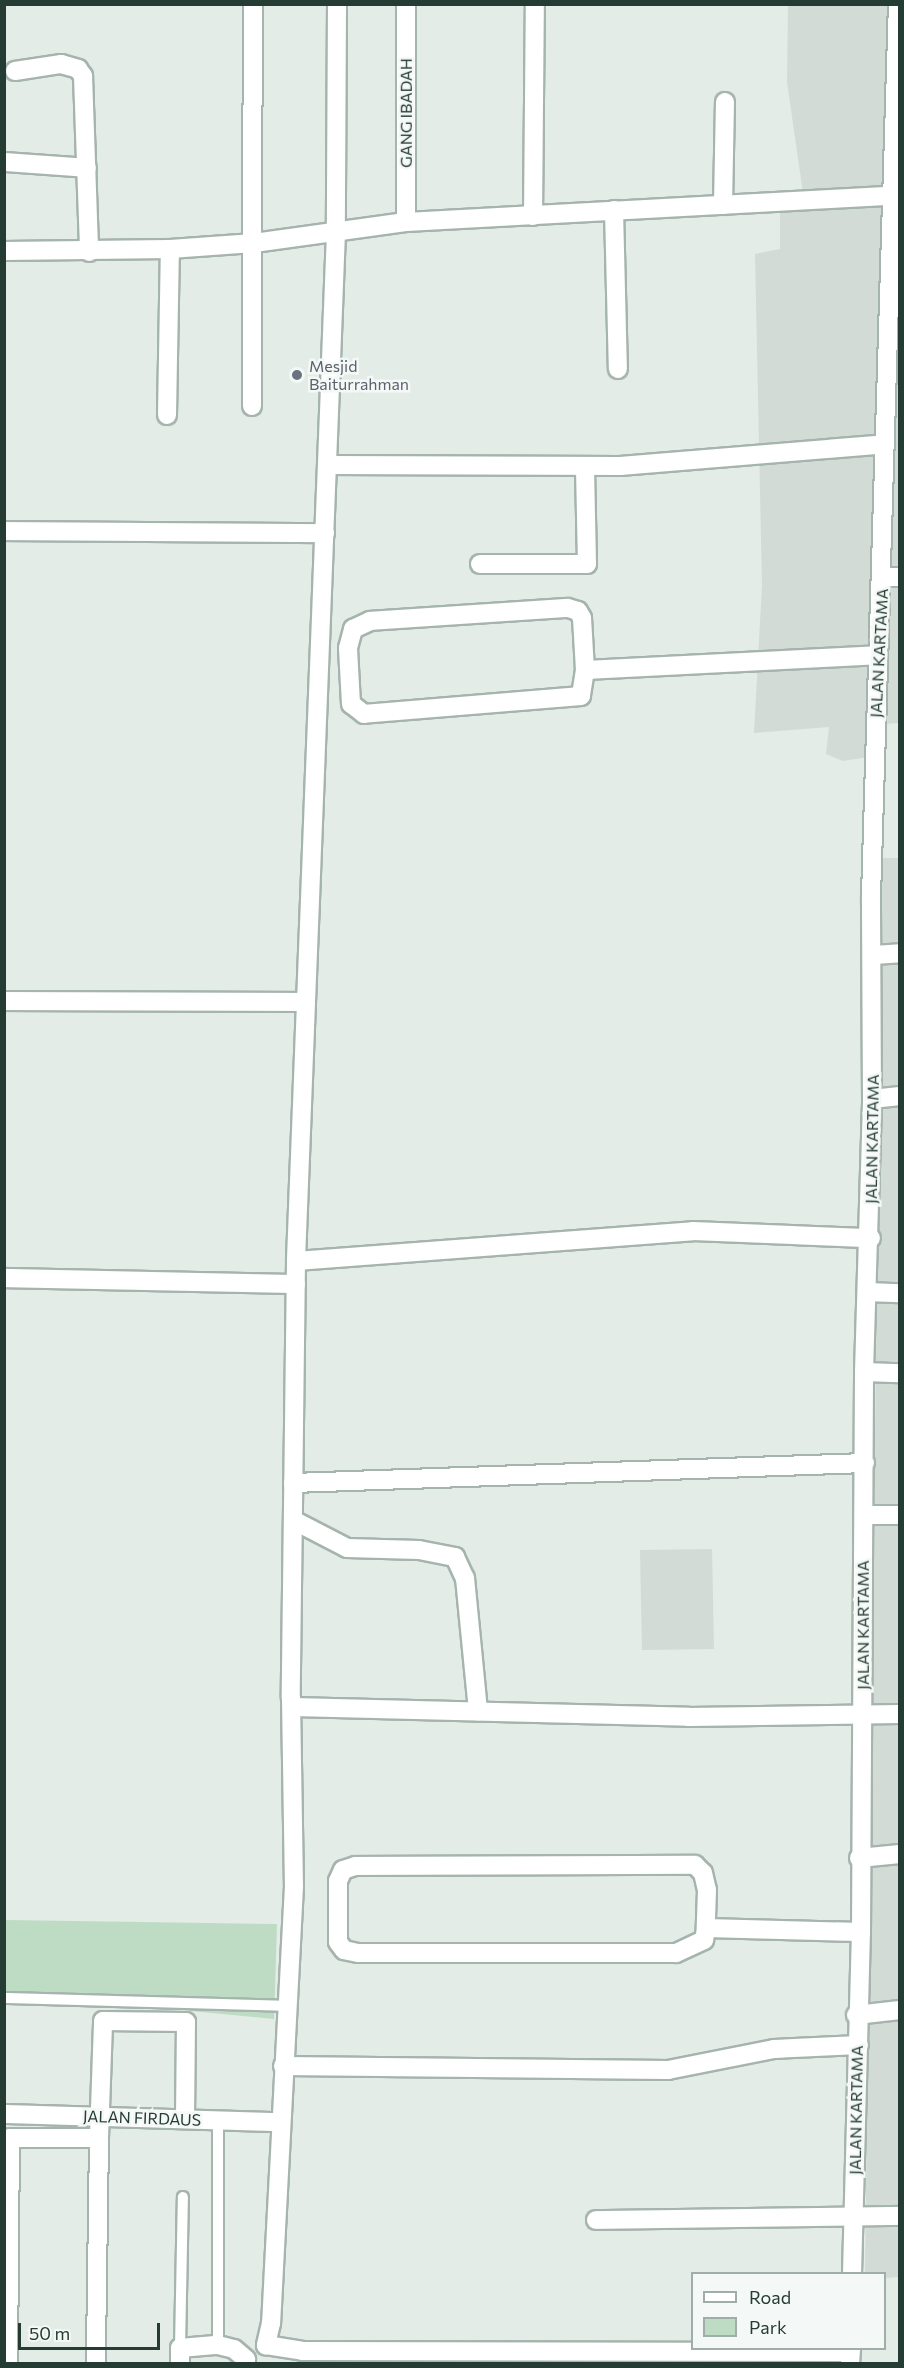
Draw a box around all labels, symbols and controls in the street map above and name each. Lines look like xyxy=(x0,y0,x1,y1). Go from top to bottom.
street label: GANG IBADAH xyxy=(396,58,416,168)
place label: Mesjid Baiturrahman xyxy=(309,356,409,394)
marker: Mesjid Baiturrahman xyxy=(290,368,304,382)
street label: JALAN KARTAMA xyxy=(866,588,892,718)
street label: JALAN KARTAMA xyxy=(861,1074,883,1204)
street label: JALAN KARTAMA xyxy=(853,1560,873,1690)
street label: JALAN KARTAMA xyxy=(845,2045,867,2175)
street label: JALAN FIRDAUS xyxy=(83,2106,201,2130)
legend xyxy=(691,2272,886,2350)
text: Road xyxy=(749,2286,791,2308)
scale bar xyxy=(21,2311,164,2349)
text: Park xyxy=(749,2316,787,2338)
text: 50 m xyxy=(29,2322,70,2344)

